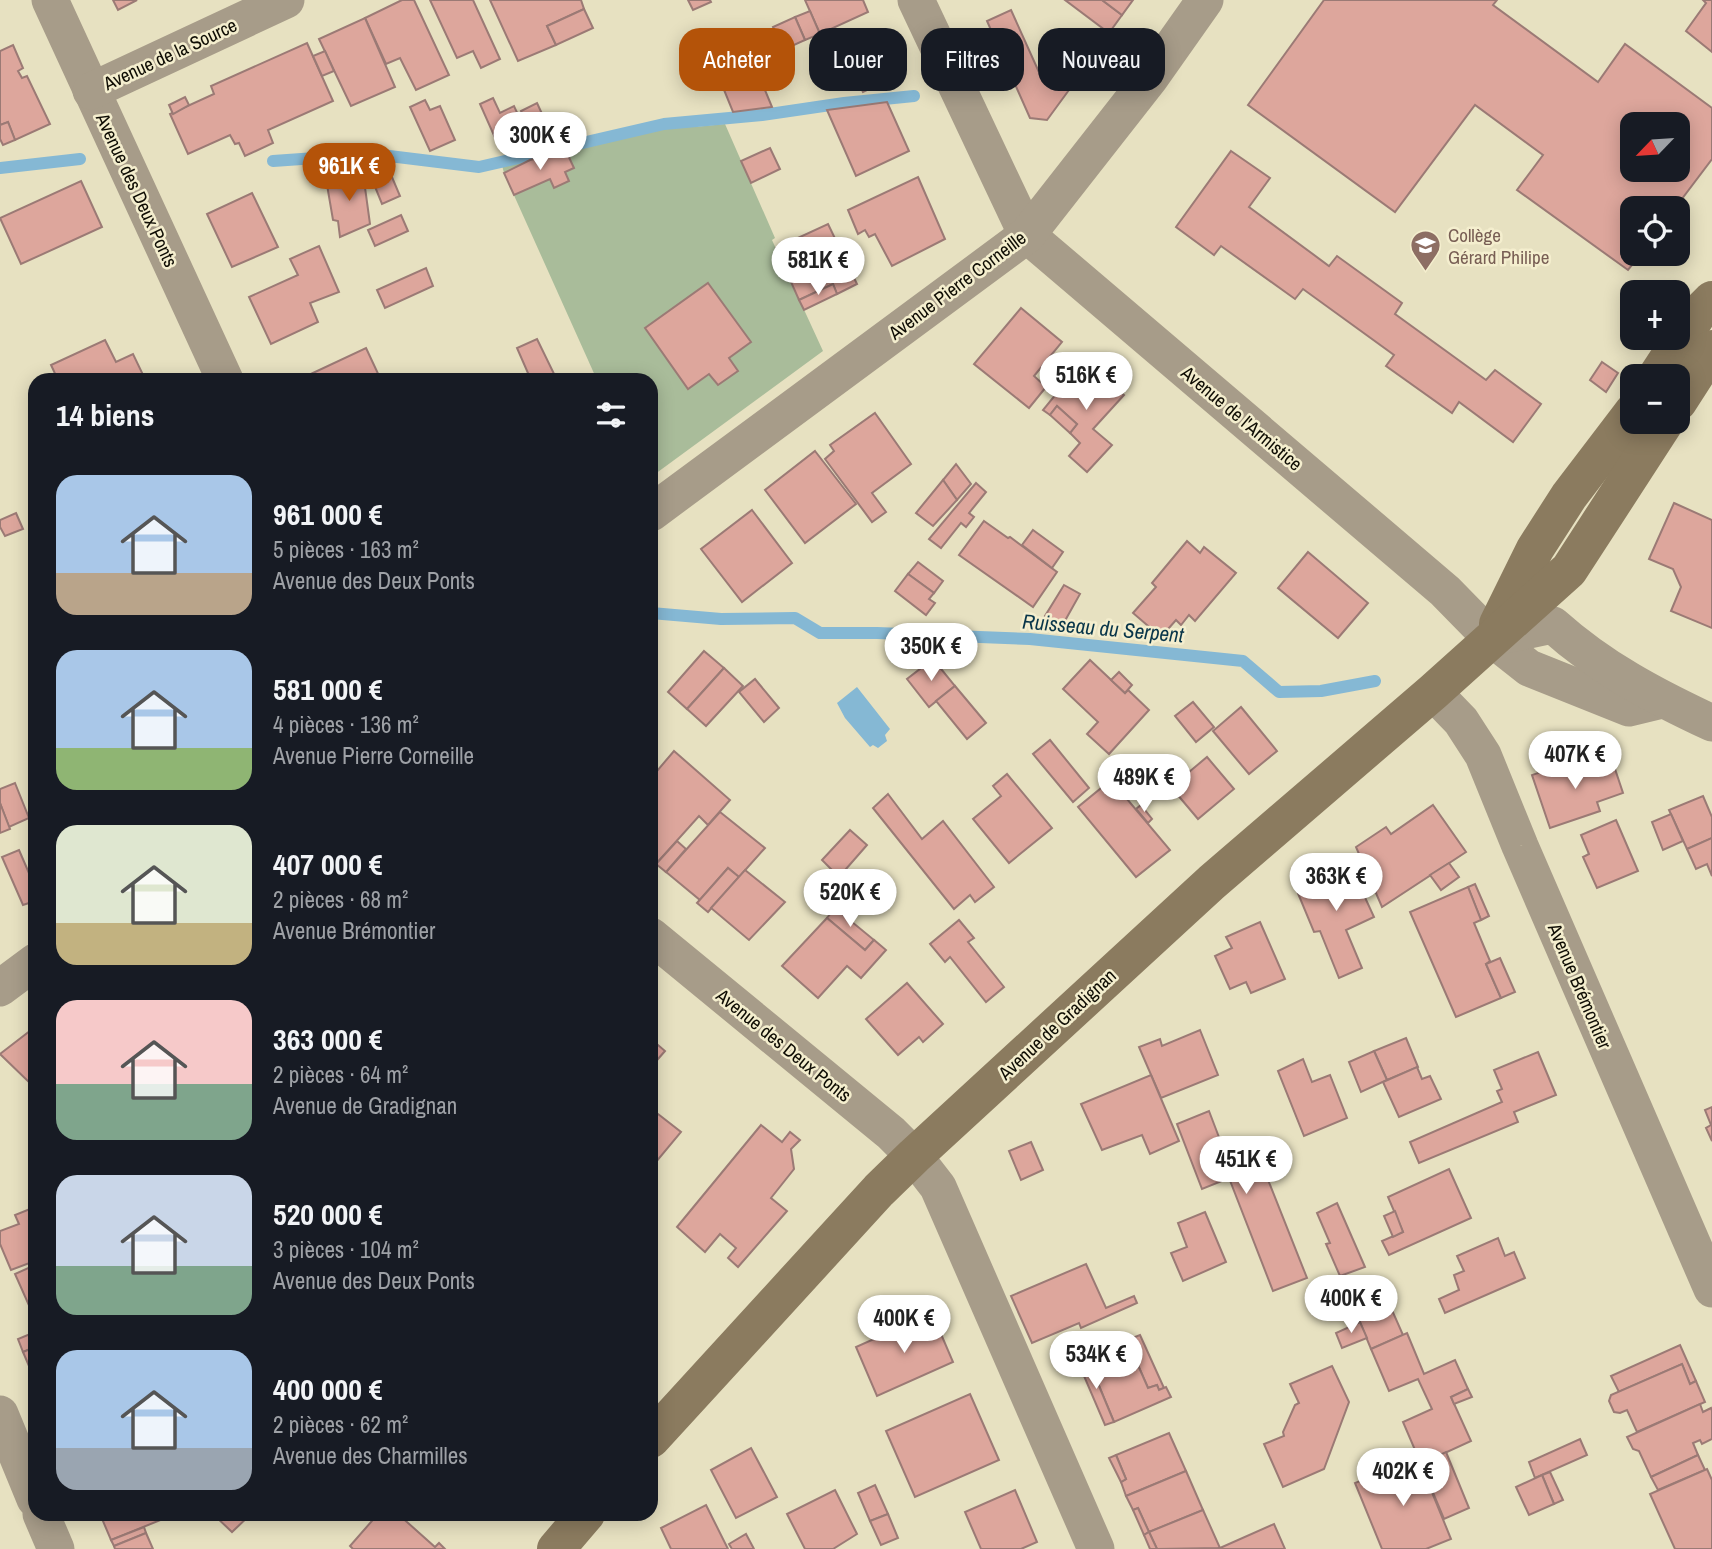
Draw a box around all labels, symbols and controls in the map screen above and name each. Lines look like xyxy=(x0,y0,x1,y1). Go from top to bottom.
street label: Avenue de la Source xyxy=(98,12,241,97)
chip: Acheter xyxy=(679,28,795,91)
chip: Louer xyxy=(809,28,907,91)
chip: Filtres xyxy=(921,28,1024,91)
chip: Nouveau xyxy=(1038,28,1165,91)
street label: Avenue des Deux Ponts xyxy=(90,108,184,271)
north arrow xyxy=(1620,112,1690,182)
map controls xyxy=(1620,112,1690,434)
pin: 300K € xyxy=(483,113,597,172)
text: 300K € xyxy=(510,119,570,150)
pin: 961K € xyxy=(292,144,406,203)
text: 961K € xyxy=(319,150,379,181)
button: locate xyxy=(1620,196,1690,266)
place label: Collège Gérard Philipe xyxy=(1448,222,1549,270)
street label: Avenue Pierre Corneille xyxy=(882,225,1031,346)
school or university icon: Collège Gérard Philipe xyxy=(1408,229,1442,273)
pin: 581K € xyxy=(761,238,875,297)
text: 581K € xyxy=(788,244,848,275)
button: + xyxy=(1620,280,1690,350)
pin: 516K € xyxy=(1029,352,1143,412)
text: 516K € xyxy=(1056,359,1116,390)
street label: Avenue de l'Armistice xyxy=(1175,359,1308,476)
button: − xyxy=(1620,364,1690,434)
text: 14 biens xyxy=(56,395,154,435)
icon: filters xyxy=(592,396,630,434)
text: 961 000 € xyxy=(273,494,382,534)
icon: home xyxy=(112,503,196,587)
text: 5 pièces · 163 m² xyxy=(273,534,419,565)
text: Avenue des Deux Ponts xyxy=(273,565,475,596)
water label: Ruisseau du Serpent xyxy=(1021,607,1186,650)
pin: 350K € xyxy=(874,624,988,683)
text: 350K € xyxy=(901,630,961,661)
text: 581 000 € xyxy=(273,669,382,709)
icon: home xyxy=(112,678,196,762)
text: 4 pièces · 136 m² xyxy=(273,709,419,740)
pin: 407K € xyxy=(1518,732,1632,791)
text: 407K € xyxy=(1545,738,1605,769)
text: Avenue Pierre Corneille xyxy=(273,740,474,771)
pin: 489K € xyxy=(1087,754,1201,814)
text: 489K € xyxy=(1114,761,1174,792)
text: 407 000 € xyxy=(273,844,382,884)
icon: home xyxy=(112,853,196,937)
pin: 363K € xyxy=(1279,853,1393,913)
text: 363K € xyxy=(1306,860,1366,891)
pin: 520K € xyxy=(793,870,907,929)
text: 520K € xyxy=(820,876,880,907)
text: 2 pièces · 68 m² xyxy=(273,884,408,915)
text: Avenue Brémontier xyxy=(273,915,435,946)
street label: Avenue Brémontier xyxy=(1541,918,1618,1053)
street label: Avenue de Gradignan xyxy=(992,963,1122,1086)
street label: Avenue des Deux Ponts xyxy=(710,982,857,1108)
text: 363 000 € xyxy=(273,1019,382,1059)
icon: home xyxy=(112,1028,196,1112)
text: 2 pièces · 64 m² xyxy=(273,1059,408,1090)
text: Avenue de Gradignan xyxy=(273,1090,457,1121)
pin: 451K € xyxy=(1189,1136,1303,1196)
text: 451K € xyxy=(1216,1143,1276,1174)
text: 520 000 € xyxy=(273,1194,382,1234)
icon: home xyxy=(112,1203,196,1287)
text: 3 pièces · 104 m² xyxy=(273,1234,419,1265)
text: Avenue des Deux Ponts xyxy=(273,1265,475,1296)
pin: 400K € xyxy=(1294,1276,1408,1335)
text: 400K € xyxy=(1321,1282,1381,1313)
pin: 400K € xyxy=(847,1296,961,1355)
text: 400K € xyxy=(874,1302,934,1333)
pin: 534K € xyxy=(1039,1332,1153,1391)
text: 534K € xyxy=(1066,1338,1126,1369)
text: 400 000 € xyxy=(273,1369,382,1409)
icon: home xyxy=(112,1378,196,1462)
text: 2 pièces · 62 m² xyxy=(273,1409,408,1440)
text: Avenue des Charmilles xyxy=(273,1440,468,1471)
pin: 402K € xyxy=(1346,1448,1460,1508)
text: 402K € xyxy=(1373,1455,1433,1486)

